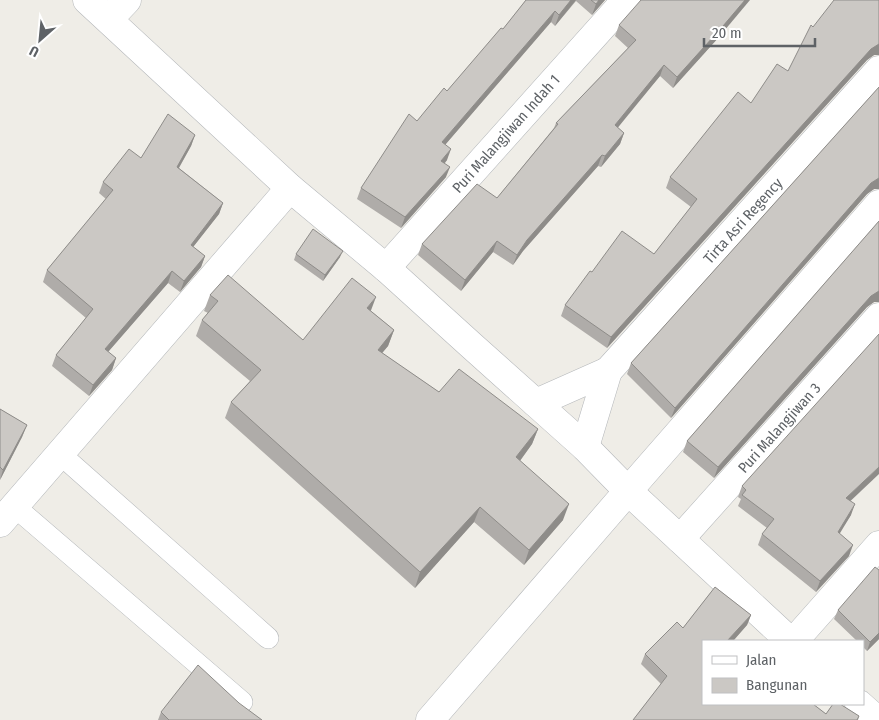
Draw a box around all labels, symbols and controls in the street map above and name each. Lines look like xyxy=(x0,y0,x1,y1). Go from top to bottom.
north arrow xyxy=(15,15,65,65)
scale bar xyxy=(704,15,815,47)
text: 20 m xyxy=(712,24,742,42)
text: U xyxy=(27,42,42,61)
street label: Puri Malangjiwan Indah 1 xyxy=(448,71,564,197)
street label: Tirta Asri Regency xyxy=(700,174,787,267)
street label: Puri Malangjiwan 3 xyxy=(734,379,825,477)
legend xyxy=(702,640,864,705)
text: Jalan xyxy=(746,651,776,669)
text: Bangunan xyxy=(746,676,807,694)

